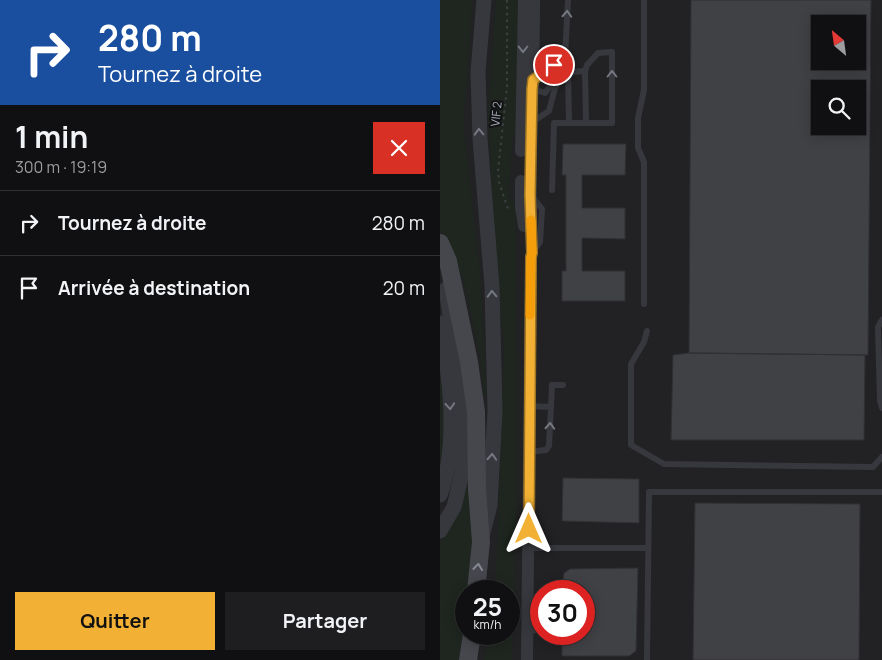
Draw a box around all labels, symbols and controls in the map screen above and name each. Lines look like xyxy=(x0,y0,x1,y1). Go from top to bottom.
one-way arrow xyxy=(562,9,573,17)
text: 280 m xyxy=(98,14,202,62)
north arrow xyxy=(811,15,866,70)
map controls xyxy=(811,15,866,135)
icon: right xyxy=(15,20,80,85)
pin xyxy=(533,44,575,86)
one-way arrow xyxy=(518,45,528,53)
icon: arrive xyxy=(540,51,568,79)
text: Tournez à droite xyxy=(98,59,262,89)
one-way arrow xyxy=(607,70,617,78)
button: search xyxy=(811,80,866,135)
street label: VIF 2 xyxy=(486,100,506,127)
text: 1 min xyxy=(15,116,88,157)
button: close xyxy=(373,122,425,174)
one-way arrow xyxy=(474,128,485,136)
text: 300 m · 19:19 xyxy=(15,156,107,178)
icon: right xyxy=(15,209,43,237)
text: Tournez à droite xyxy=(58,210,206,236)
text: 280 m xyxy=(372,210,425,236)
icon: arrive xyxy=(15,274,43,302)
text: Arrivée à destination xyxy=(58,275,250,301)
text: 20 m xyxy=(383,275,425,301)
one-way arrow xyxy=(487,290,497,298)
one-way arrow xyxy=(444,402,455,410)
one-way arrow xyxy=(544,422,555,430)
one-way arrow xyxy=(487,452,498,460)
position arrow xyxy=(502,502,554,554)
one-way arrow xyxy=(472,562,483,570)
speed limit sign: 30 xyxy=(530,580,595,645)
text: 25 xyxy=(473,589,502,624)
button: Quitter xyxy=(15,592,215,650)
button: Partager xyxy=(225,592,425,650)
text: km/h xyxy=(474,616,501,633)

